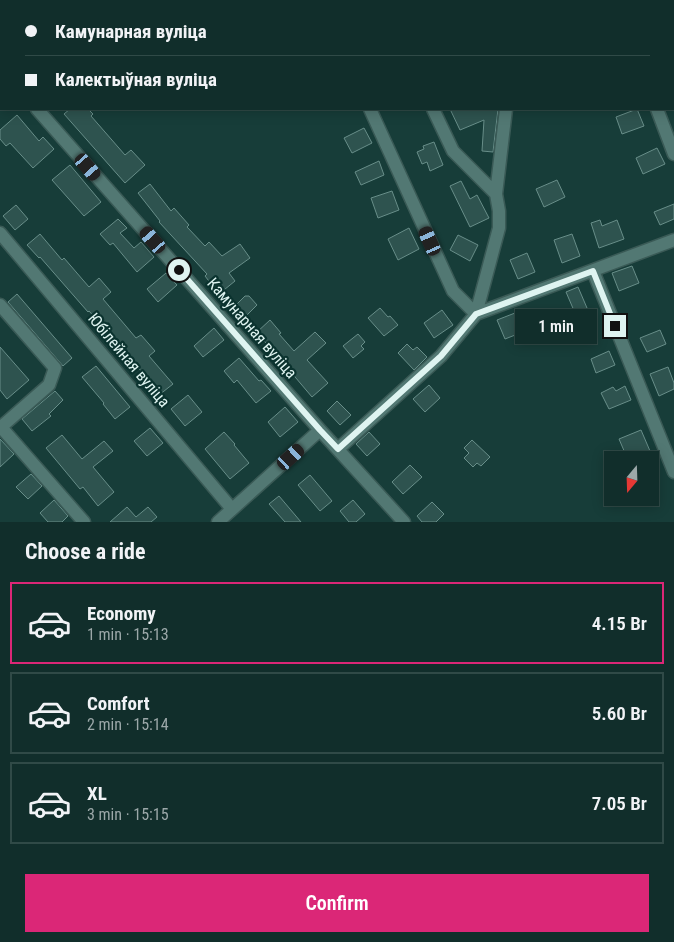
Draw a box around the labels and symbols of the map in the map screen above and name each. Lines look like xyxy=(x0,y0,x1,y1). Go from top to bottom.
car xyxy=(72,151,103,183)
car xyxy=(137,224,168,256)
car xyxy=(417,224,442,258)
route start xyxy=(168,259,190,281)
street label: Камунарная вуліца xyxy=(203,274,301,382)
callout: 1 min xyxy=(515,308,598,344)
street label: Юбілейная вуліца xyxy=(84,309,174,411)
route end xyxy=(604,315,626,337)
car xyxy=(274,441,307,473)
north arrow xyxy=(604,451,659,506)

